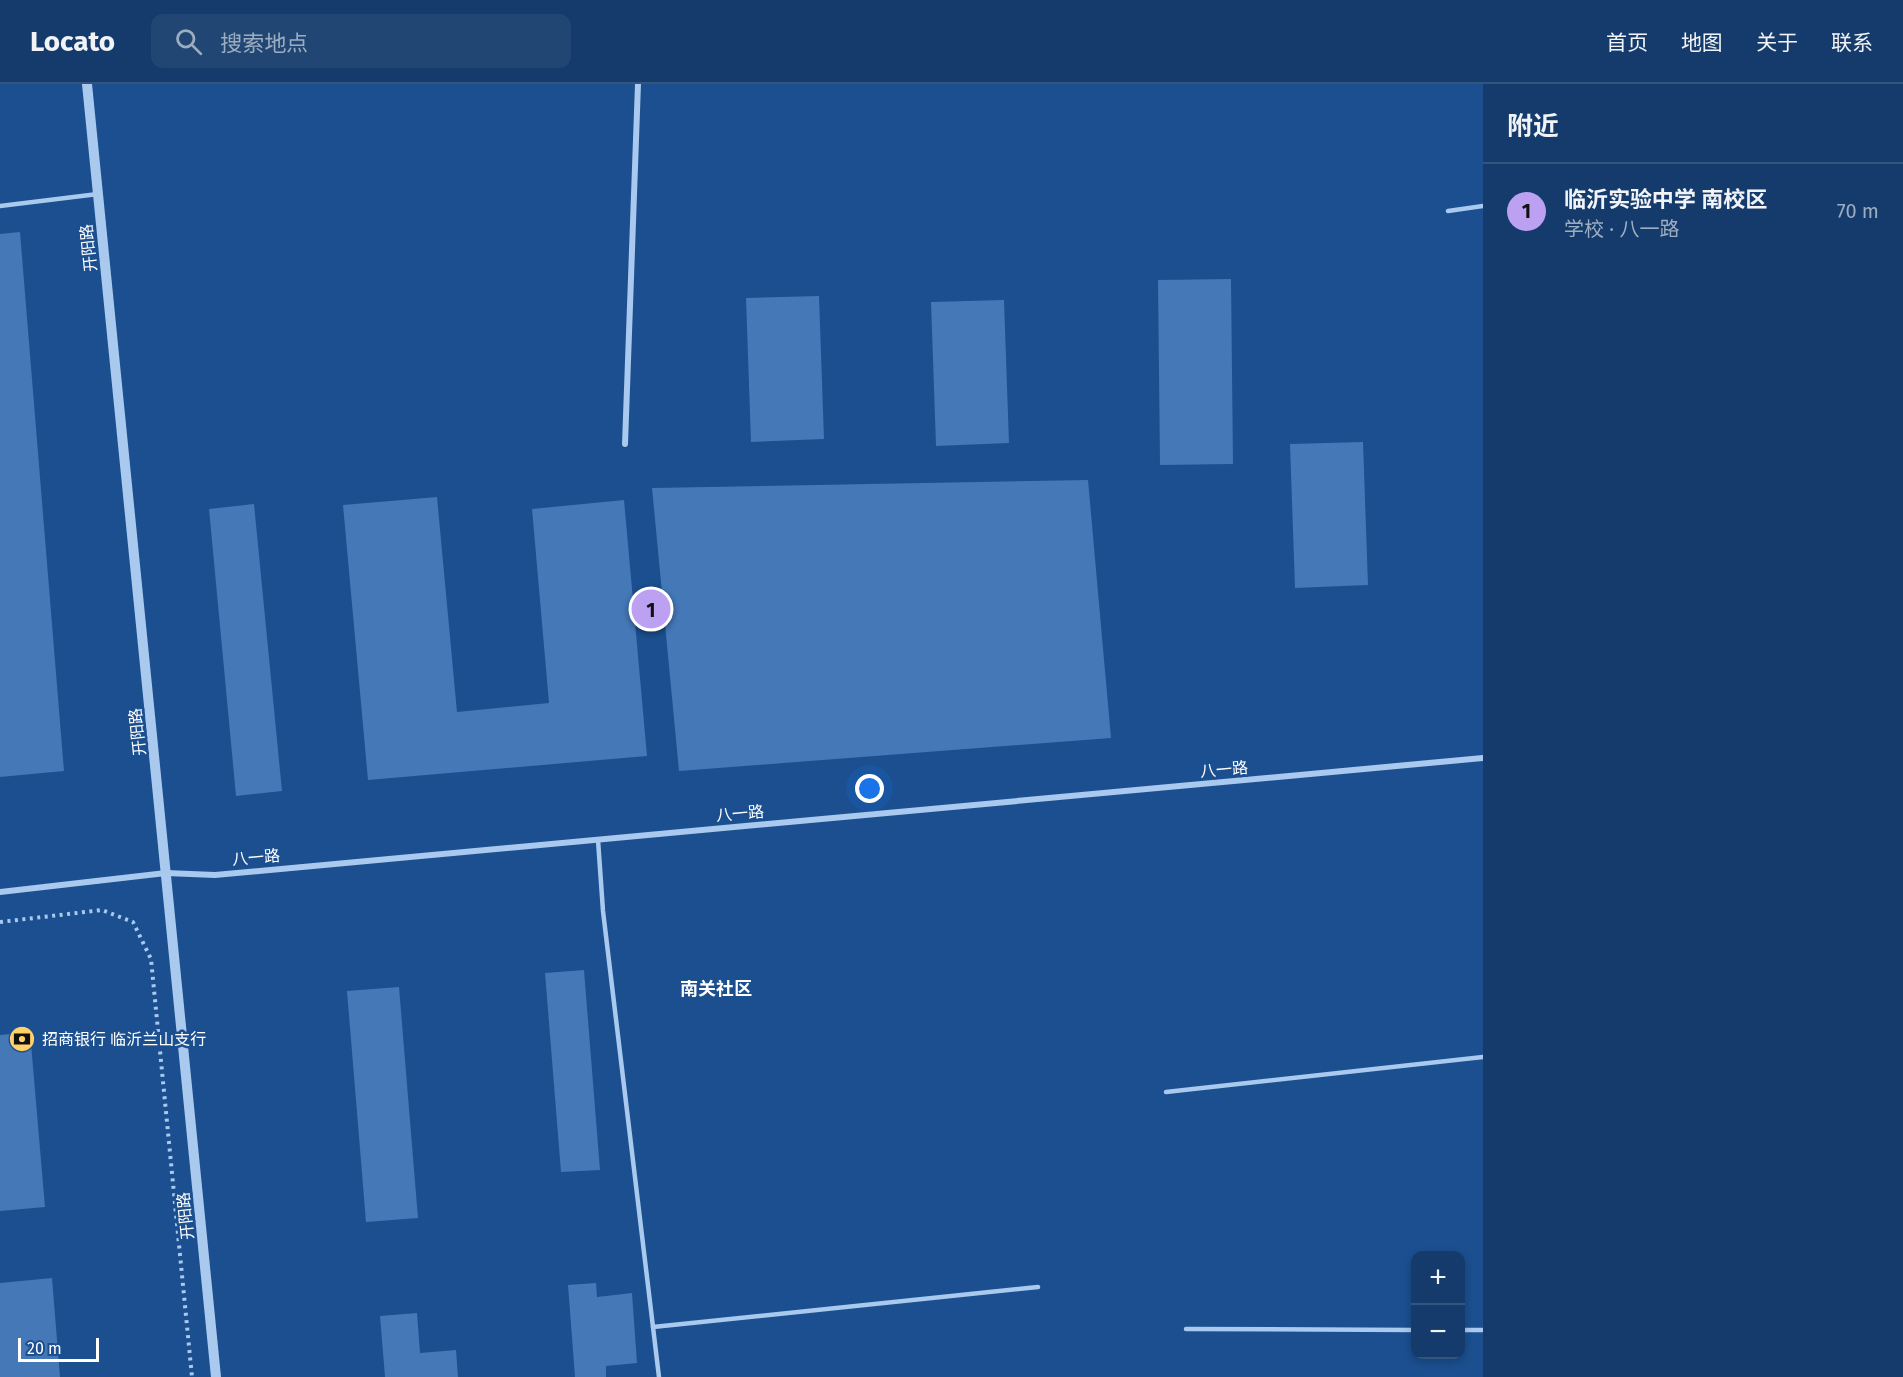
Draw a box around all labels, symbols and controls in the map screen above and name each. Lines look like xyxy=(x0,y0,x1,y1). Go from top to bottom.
search box xyxy=(151,14,571,68)
text: Locato xyxy=(30,25,115,58)
icon: search xyxy=(172,25,205,58)
text: 搜索地点 xyxy=(220,30,308,57)
text: 首页 xyxy=(1606,30,1648,56)
text: 地图 xyxy=(1681,30,1723,56)
text: 关于 xyxy=(1756,30,1798,56)
text: 联系 xyxy=(1831,30,1873,56)
text: 附近 xyxy=(1507,111,1559,142)
text: 临沂实验中学 南校区 xyxy=(1564,186,1767,213)
text: 1 xyxy=(1522,199,1531,223)
text: 70 m xyxy=(1837,199,1879,223)
text: 学校 · 八一路 xyxy=(1564,217,1679,241)
street label: 开阳路 xyxy=(77,223,100,273)
pin: 1 xyxy=(632,586,670,632)
street label: 开阳路 xyxy=(126,707,149,757)
street label: 八一路 xyxy=(1199,758,1249,781)
your location xyxy=(855,774,884,803)
street label: 八一路 xyxy=(715,802,765,825)
street label: 八一路 xyxy=(231,846,281,869)
district label: 南关社区 xyxy=(680,978,752,1000)
bank icon: 招商银行 临沂兰山支行 xyxy=(7,1024,37,1054)
place label: 招商银行 临沂兰山支行 xyxy=(42,1030,206,1049)
street label: 开阳路 xyxy=(174,1191,197,1241)
map controls xyxy=(1411,1251,1465,1359)
button: + xyxy=(1411,1251,1465,1305)
button: − xyxy=(1411,1305,1465,1359)
scale bar xyxy=(18,1335,99,1362)
text: 20 m xyxy=(27,1339,62,1358)

